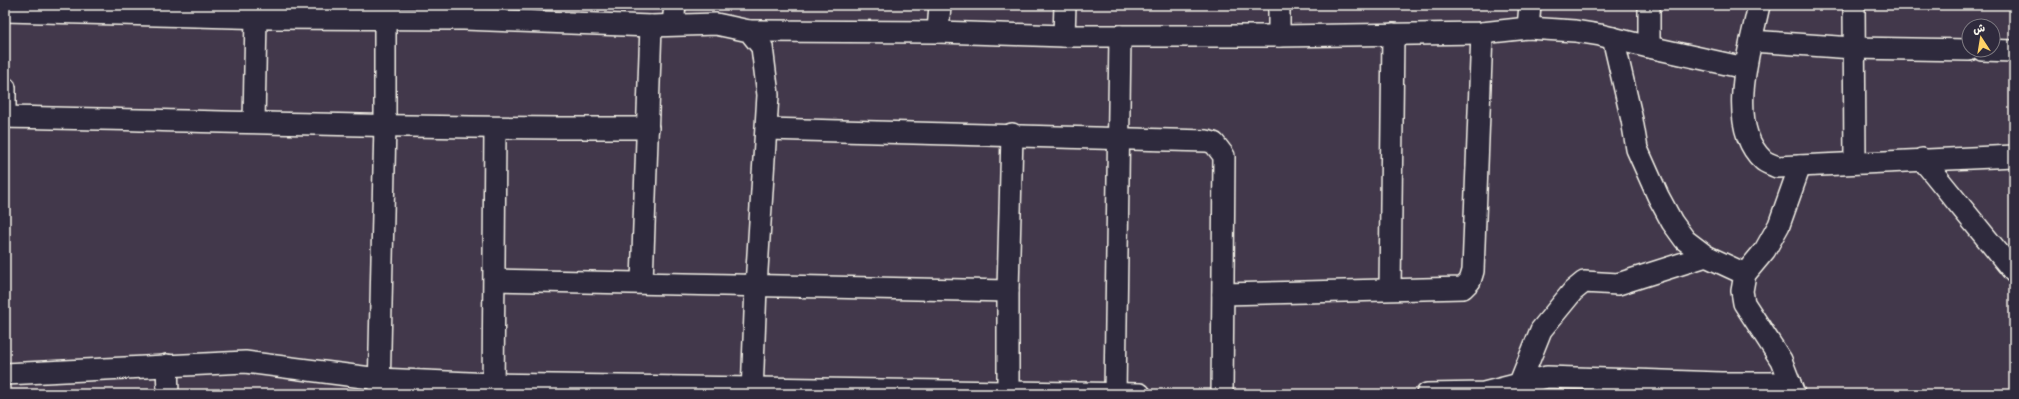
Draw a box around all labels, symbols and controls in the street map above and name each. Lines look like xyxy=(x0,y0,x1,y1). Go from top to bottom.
north arrow xyxy=(1961,18,2001,58)
text: ش xyxy=(1972,20,1986,36)

